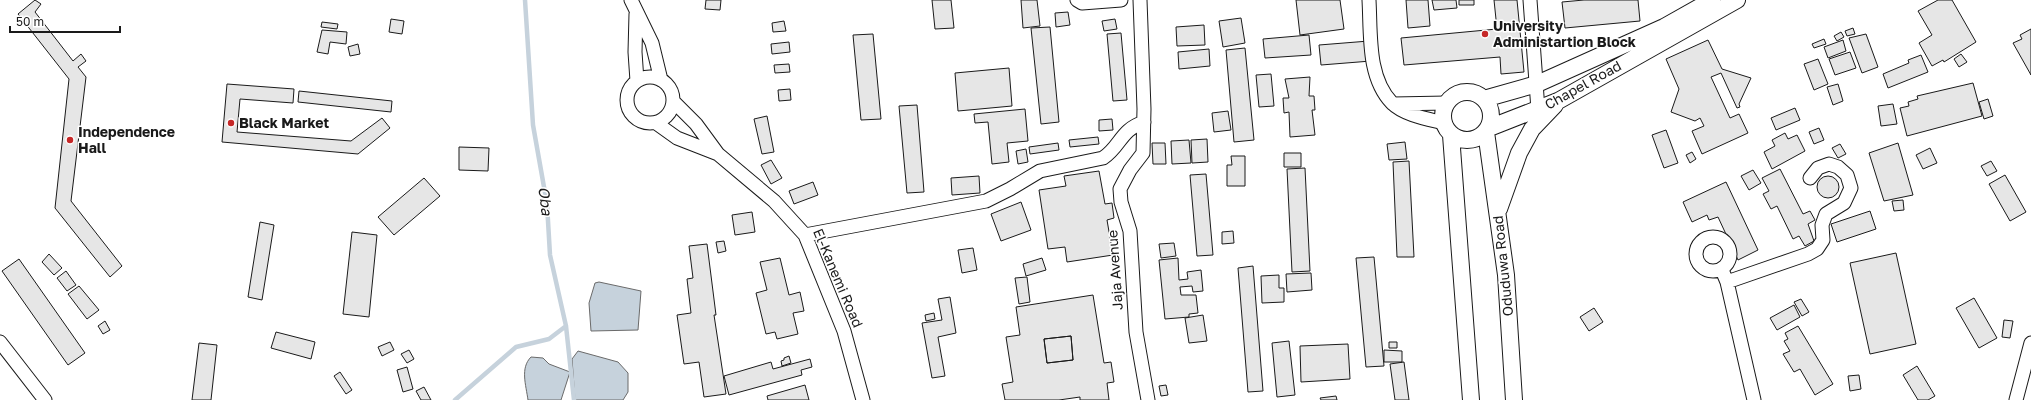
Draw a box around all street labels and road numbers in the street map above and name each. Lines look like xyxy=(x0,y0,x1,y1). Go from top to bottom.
street label: Chapel Road xyxy=(1541,57,1624,113)
street label: Oduduwa Road xyxy=(1489,215,1516,317)
street label: El-Kanemi Road xyxy=(810,226,867,330)
street label: Jaja Avenue xyxy=(1103,229,1126,311)

